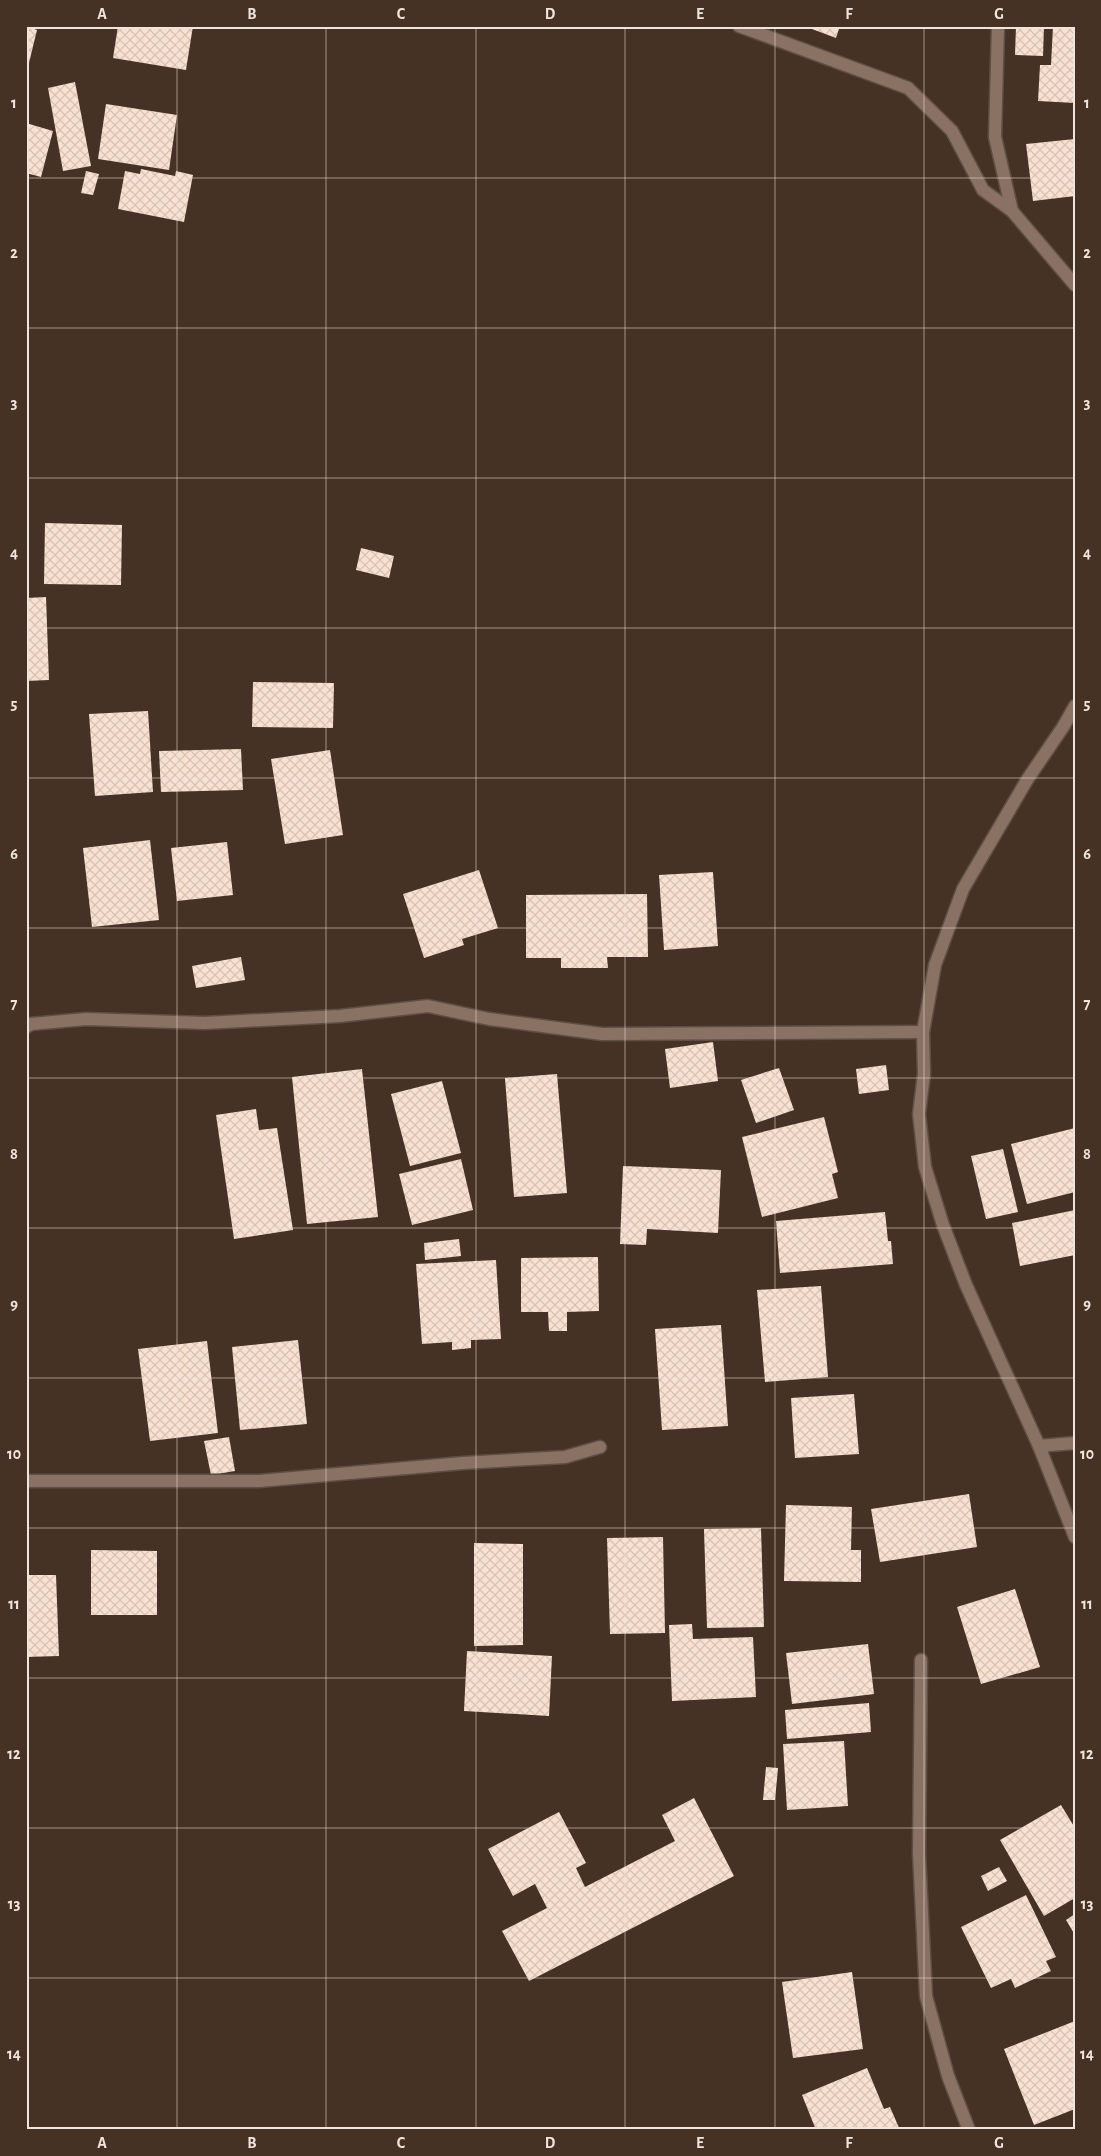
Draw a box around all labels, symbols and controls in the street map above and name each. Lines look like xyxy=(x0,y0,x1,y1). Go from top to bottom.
text: A xyxy=(97,6,107,22)
text: B xyxy=(247,6,257,22)
text: C xyxy=(397,6,406,22)
text: D xyxy=(545,6,556,22)
text: E xyxy=(696,6,704,22)
text: F xyxy=(845,6,853,22)
text: G xyxy=(994,6,1004,22)
text: 1 xyxy=(11,95,17,111)
text: 1 xyxy=(1084,95,1090,111)
text: 2 xyxy=(10,245,18,261)
text: 2 xyxy=(1083,245,1091,261)
text: 3 xyxy=(11,395,18,411)
text: 3 xyxy=(1084,395,1091,411)
text: 4 xyxy=(10,545,18,561)
text: 4 xyxy=(1083,545,1091,561)
text: 5 xyxy=(11,696,18,712)
text: 5 xyxy=(1084,696,1091,712)
text: 6 xyxy=(10,846,18,862)
text: 6 xyxy=(1083,846,1091,862)
text: 7 xyxy=(11,996,18,1012)
text: 7 xyxy=(1084,996,1091,1012)
text: 8 xyxy=(10,1146,18,1162)
text: 8 xyxy=(1083,1146,1091,1162)
text: 9 xyxy=(10,1296,18,1312)
text: 9 xyxy=(1083,1296,1091,1312)
text: 10 xyxy=(7,1446,21,1462)
text: 10 xyxy=(1080,1446,1094,1462)
text: 11 xyxy=(8,1596,20,1612)
text: 11 xyxy=(1081,1596,1093,1612)
text: 12 xyxy=(7,1746,21,1762)
text: 12 xyxy=(1080,1746,1094,1762)
text: 13 xyxy=(8,1896,20,1912)
text: 13 xyxy=(1081,1896,1093,1912)
text: 14 xyxy=(7,2046,21,2062)
text: 14 xyxy=(1080,2046,1094,2062)
text: A xyxy=(97,2135,107,2151)
text: B xyxy=(247,2135,257,2151)
text: C xyxy=(397,2135,406,2151)
text: D xyxy=(545,2135,556,2151)
text: E xyxy=(696,2135,704,2151)
text: F xyxy=(845,2135,853,2151)
text: G xyxy=(994,2135,1004,2151)

